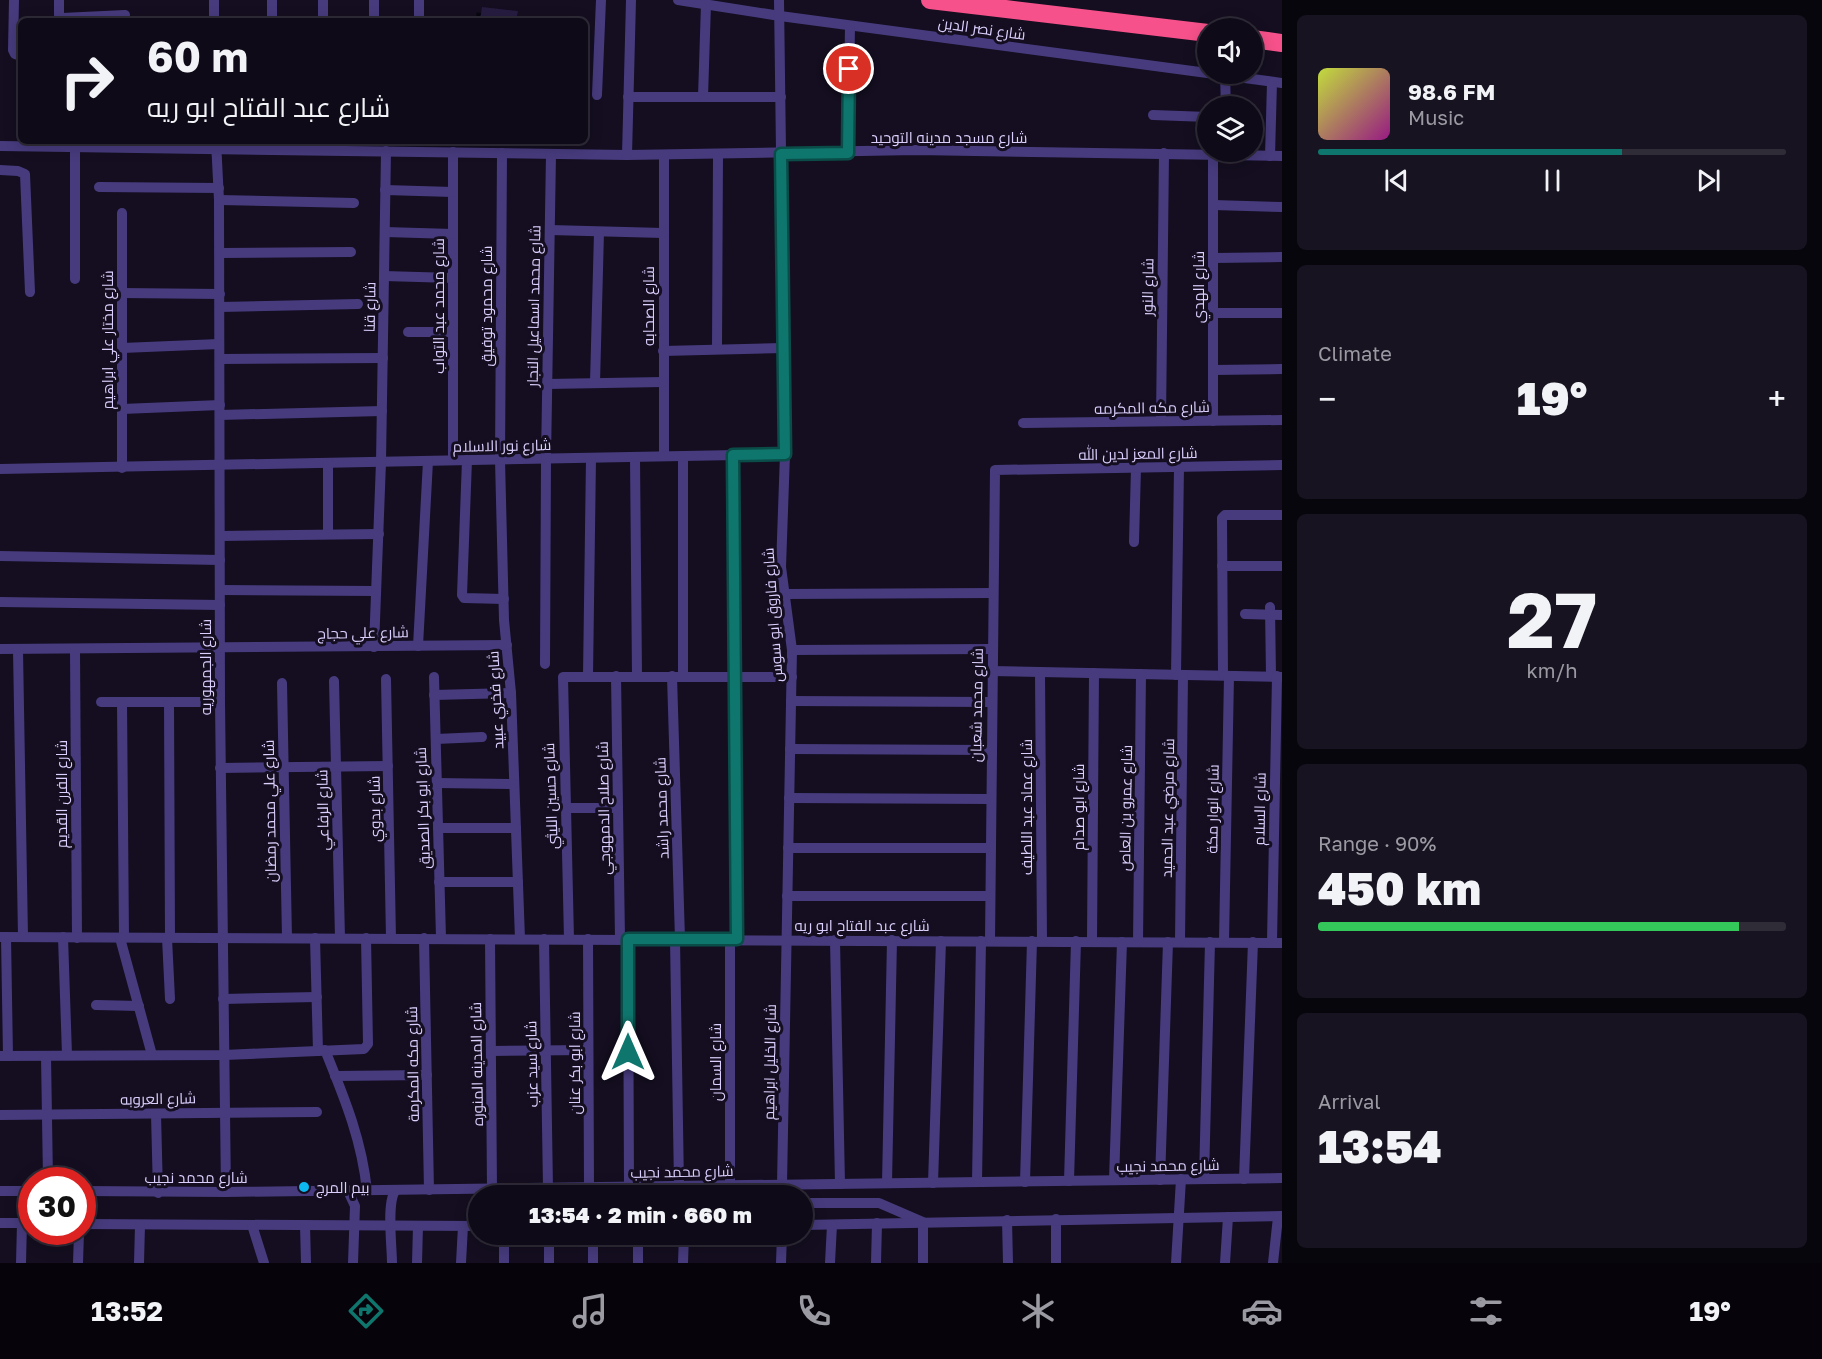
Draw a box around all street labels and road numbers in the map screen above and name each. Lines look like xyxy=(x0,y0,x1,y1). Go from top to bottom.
street label: شارع نصر الدين xyxy=(937,13,1027,46)
street label: شارع مسجد مدينه التوحيد xyxy=(871,128,1027,149)
street label: شارع محمد اسماعيل النجار xyxy=(523,225,546,388)
street label: شارع محمد عبد التواب xyxy=(429,238,450,374)
street label: شارع محمود توفيق xyxy=(477,246,498,366)
street label: شارع الهدي xyxy=(1189,251,1211,323)
street label: شارع النور xyxy=(1137,258,1160,317)
street label: شارع الصحابه xyxy=(639,266,660,346)
street label: شارع مختار علي ابراهيم xyxy=(98,270,120,410)
street label: شارع قنا xyxy=(360,281,381,333)
street label: شارع مكه المكرمه xyxy=(1094,397,1210,420)
street label: شارع نور الاسلام xyxy=(452,435,552,458)
street label: شارع المعز لدين الله xyxy=(1078,443,1198,466)
street label: شارع فاروق ابو سوس xyxy=(758,547,789,683)
street label: شارع الجمهوريه xyxy=(196,619,217,715)
street label: شارع علي حجاج xyxy=(317,622,409,646)
street label: شارع محمد شعبان xyxy=(966,648,989,762)
street label: شارع فخري عبيد xyxy=(483,650,511,750)
street label: شارع مرضي عبد الحميد xyxy=(1157,738,1181,878)
street label: شارع علي محمد رمضان xyxy=(259,739,283,882)
street label: شارع عماد عبد اللطيف xyxy=(1017,739,1038,875)
street label: شارع الفرن القديم xyxy=(52,740,73,848)
street label: شارع صلاح الدمهوجي xyxy=(593,741,617,875)
street label: شارع حسين الليثي xyxy=(539,742,565,850)
street label: شارع عمرو بن العاص xyxy=(1115,745,1138,871)
street label: شارع ابو بكر الصديق xyxy=(411,747,436,869)
street label: شارع محمد راشد xyxy=(650,757,675,859)
street label: شارع ابو صدام xyxy=(1069,763,1090,851)
street label: شارع انوار مكة xyxy=(1202,764,1225,854)
street label: شارع الرفاعي xyxy=(312,769,336,851)
street label: شارع السلام xyxy=(1249,772,1272,846)
street label: شارع بدوي xyxy=(364,776,388,842)
street label: شارع عبد الفتاح ابو ريه xyxy=(794,916,930,937)
street label: شارع المدينه المنوره xyxy=(466,1002,489,1126)
street label: شارع الخليل ابراهيم xyxy=(759,1004,782,1120)
street label: شارع مكه المكرمة xyxy=(402,1006,425,1122)
street label: شارع ابو بكر عنان xyxy=(565,1011,586,1115)
street label: شارع سيد عزب xyxy=(521,1020,544,1107)
street label: شارع السمان xyxy=(706,1023,727,1101)
street label: شارع العروبه xyxy=(120,1088,196,1111)
street label: شارع محمد نجيب xyxy=(1116,1155,1220,1178)
street label: شارع محمد نجيب xyxy=(630,1161,734,1184)
street label: شارع محمد نجيب xyxy=(144,1168,248,1189)

